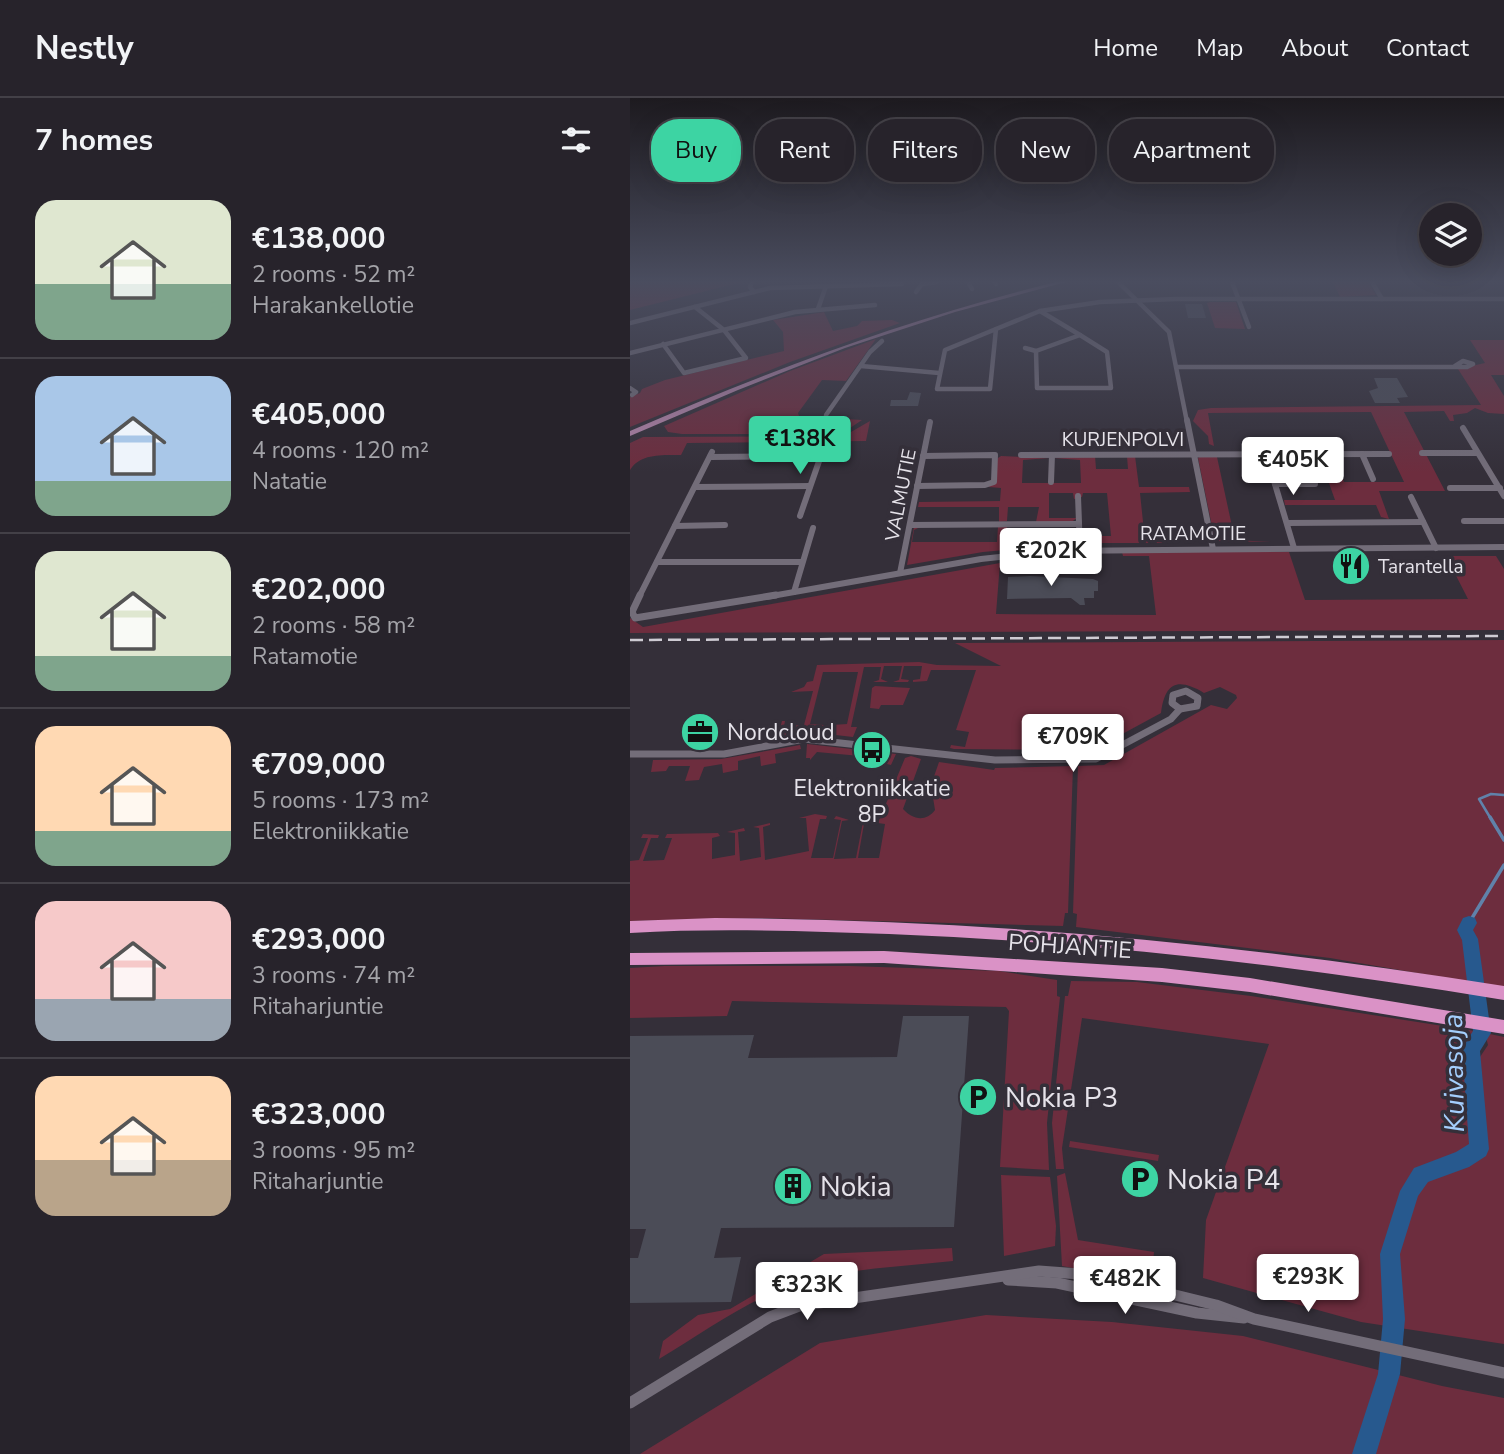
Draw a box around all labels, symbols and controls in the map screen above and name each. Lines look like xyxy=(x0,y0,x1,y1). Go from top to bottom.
text: Nestly xyxy=(35,26,134,71)
text: Home xyxy=(1093,32,1158,64)
text: Map xyxy=(1196,32,1243,64)
text: About xyxy=(1281,32,1348,64)
text: Contact xyxy=(1386,32,1469,64)
chip: Buy xyxy=(651,119,741,182)
chip: Rent xyxy=(755,119,854,182)
chip: Filters xyxy=(868,119,982,182)
chip: New xyxy=(996,119,1095,182)
chip: Apartment xyxy=(1109,119,1274,182)
text: 7 homes xyxy=(35,120,153,161)
icon: filters xyxy=(557,121,595,159)
map controls xyxy=(1419,203,1482,266)
button: layers xyxy=(1419,203,1482,266)
text: €138,000 xyxy=(252,218,385,259)
icon: home xyxy=(91,228,175,312)
text: 2 rooms · 52 m² xyxy=(252,259,415,290)
text: Harakankellotie xyxy=(252,290,414,321)
text: €405,000 xyxy=(252,394,385,435)
icon: home xyxy=(91,404,175,488)
pin: €138K xyxy=(751,416,849,476)
text: €138K xyxy=(765,423,835,454)
street label: KURJENPOLVI xyxy=(1062,427,1184,453)
text: 4 rooms · 120 m² xyxy=(252,435,429,466)
pin: €405K xyxy=(1244,438,1342,497)
text: €405K xyxy=(1258,444,1328,475)
street label: VALMUTIE xyxy=(879,447,923,545)
text: Natatie xyxy=(252,466,327,497)
street label: RATAMOTIE xyxy=(1140,521,1246,547)
pin: €202K xyxy=(1002,528,1100,588)
text: €202K xyxy=(1016,535,1086,566)
restaurant icon: Tarantella xyxy=(1330,545,1372,587)
place label: Tarantella xyxy=(1378,554,1464,580)
text: €202,000 xyxy=(252,569,385,610)
icon: home xyxy=(91,579,175,663)
text: 2 rooms · 58 m² xyxy=(252,610,415,641)
text: Ratamotie xyxy=(252,641,358,672)
office icon: Nordcloud xyxy=(679,711,721,753)
pin: €709K xyxy=(1024,714,1122,774)
place label: Nordcloud xyxy=(727,717,835,748)
text: €709K xyxy=(1038,721,1108,752)
bus stop icon: Elektroniikkatie 8P xyxy=(851,729,893,771)
text: €709,000 xyxy=(252,744,385,785)
icon: home xyxy=(91,754,175,838)
place label: Elektroniikkatie 8P xyxy=(794,773,950,830)
text: 5 rooms · 173 m² xyxy=(252,785,429,816)
text: Elektroniikkatie xyxy=(252,816,409,847)
text: €293,000 xyxy=(252,919,385,960)
street label: POHJANTIE xyxy=(1007,927,1133,966)
icon: home xyxy=(91,929,175,1013)
text: 3 rooms · 74 m² xyxy=(252,960,415,991)
text: Ritaharjuntie xyxy=(252,991,383,1022)
water label: Kuivasoja xyxy=(1434,1013,1474,1133)
parking icon: Nokia P3 xyxy=(957,1076,999,1118)
place label: Nokia P3 xyxy=(1005,1079,1118,1117)
text: €323,000 xyxy=(252,1094,385,1135)
icon: home xyxy=(91,1104,175,1188)
text: 3 rooms · 95 m² xyxy=(252,1135,415,1166)
parking icon: Nokia P4 xyxy=(1119,1158,1161,1200)
place label: Nokia P4 xyxy=(1167,1161,1280,1199)
building icon: Nokia xyxy=(772,1165,814,1207)
text: Ritaharjuntie xyxy=(252,1166,383,1197)
place label: Nokia xyxy=(820,1168,892,1206)
pin: €293K xyxy=(1259,1254,1357,1314)
pin: €482K xyxy=(1076,1256,1174,1316)
text: €293K xyxy=(1273,1261,1343,1292)
pin: €323K xyxy=(758,1262,856,1322)
text: €482K xyxy=(1090,1263,1160,1294)
text: €323K xyxy=(772,1269,842,1300)

